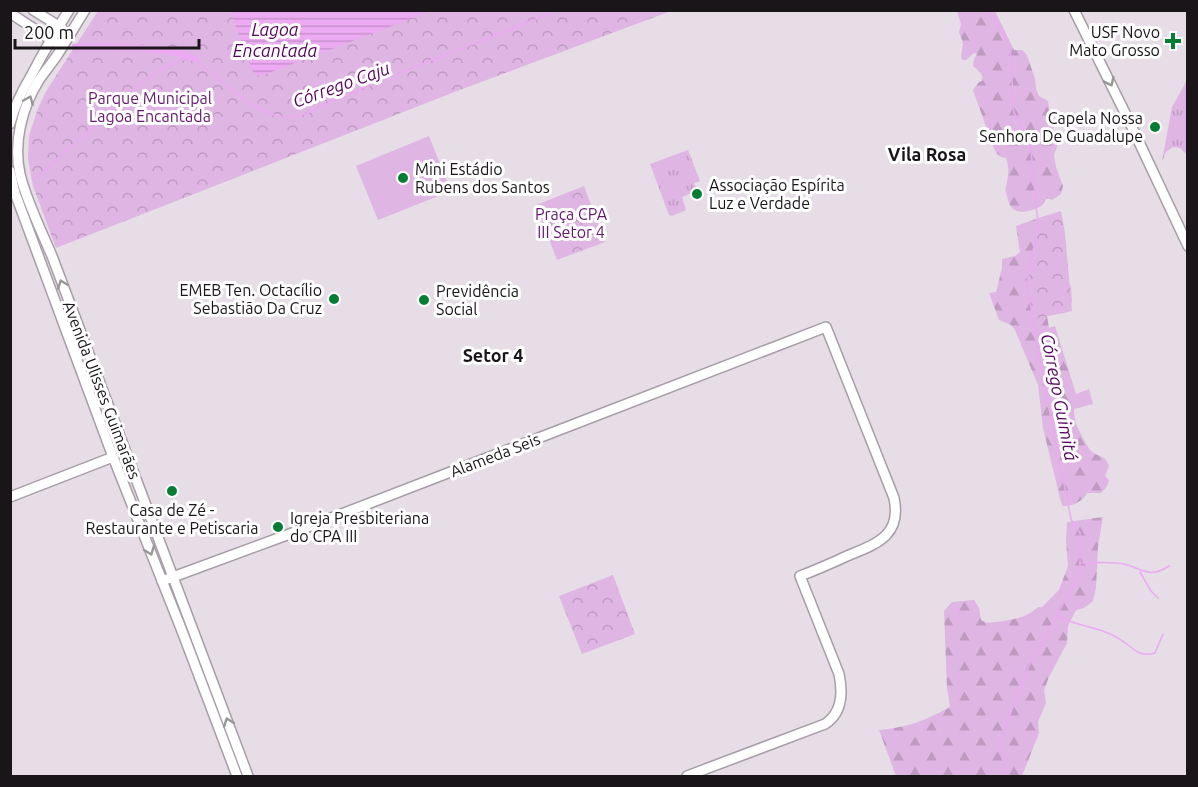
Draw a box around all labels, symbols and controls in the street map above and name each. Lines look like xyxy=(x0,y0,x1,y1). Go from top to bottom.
scale bar xyxy=(15,12,200,50)
water label: Lagoa Encantada xyxy=(233,19,317,60)
text: 200 m xyxy=(24,22,74,42)
place label: USF Novo Mato Grosso xyxy=(1069,23,1160,59)
marker: USF Novo Mato Grosso xyxy=(1164,32,1182,50)
water label: Córrego Caju xyxy=(290,57,392,111)
one-way arrow xyxy=(1102,75,1114,86)
park label: Parque Municipal Lagoa Encantada xyxy=(88,89,212,125)
one-way arrow xyxy=(22,96,34,107)
place label: Capela Nossa Senhora De Guadalupe xyxy=(979,109,1143,145)
marker: Capela Nossa Senhora De Guadalupe xyxy=(1148,120,1162,134)
district label: Vila Rosa xyxy=(888,144,966,164)
place label: Mini Estádio Rubens dos Santos xyxy=(415,160,550,196)
marker: Mini Estádio Rubens dos Santos xyxy=(396,171,410,185)
place label: Associação Espírita Luz e Verdade xyxy=(709,176,845,212)
marker: Associação Espírita Luz e Verdade xyxy=(690,187,704,201)
park label: Praça CPA III Setor 4 xyxy=(535,205,608,241)
one-way arrow xyxy=(57,279,70,290)
place label: EMEB Ten. Octacílio Sebastião Da Cruz xyxy=(180,281,322,317)
place label: Previdência Social xyxy=(436,282,519,318)
marker: EMEB Ten. Octacílio Sebastião Da Cruz xyxy=(327,292,341,306)
marker: Previdência Social xyxy=(417,293,431,307)
street label: Avenida Ulisses Guimarães xyxy=(60,298,144,482)
water label: Córrego Guimitá xyxy=(1038,332,1082,463)
district label: Setor 4 xyxy=(463,345,523,365)
street label: Alameda Seis xyxy=(448,430,543,480)
marker: Casa de Zé - Restaurante e Petiscaria xyxy=(165,484,179,498)
place label: Casa de Zé - Restaurante e Petiscaria xyxy=(86,501,258,537)
place label: Igreja Presbiteriana do CPA III xyxy=(290,509,429,545)
marker: Igreja Presbiteriana do CPA III xyxy=(271,520,285,534)
one-way arrow xyxy=(143,545,155,556)
one-way arrow xyxy=(222,717,235,728)

